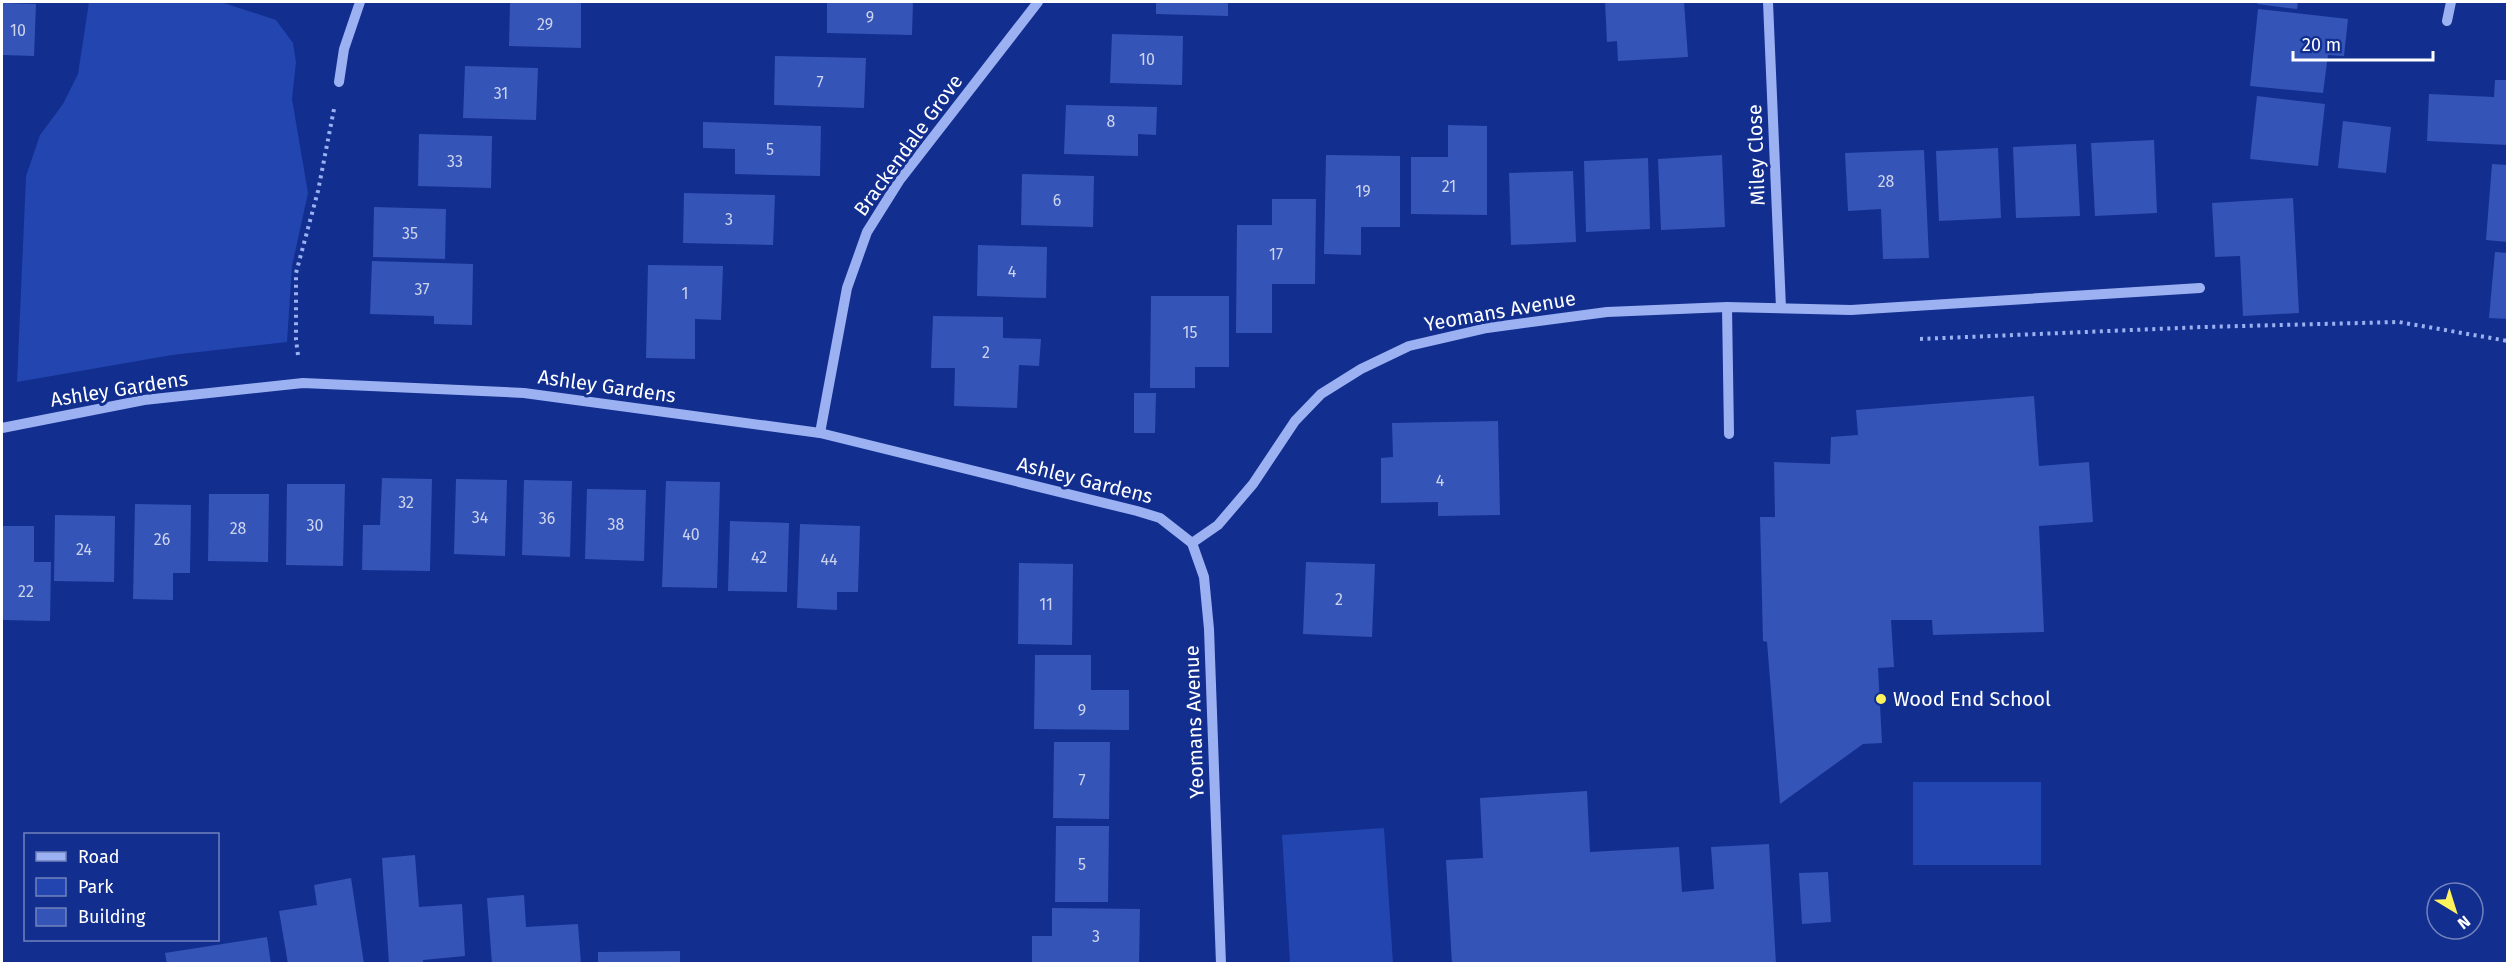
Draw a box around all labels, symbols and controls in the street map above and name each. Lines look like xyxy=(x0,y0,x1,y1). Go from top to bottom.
house number: 9 xyxy=(866,8,874,27)
house number: 29 xyxy=(537,15,553,34)
house number: 10 xyxy=(10,21,26,40)
scale bar xyxy=(2293,24,2432,62)
text: 20 m xyxy=(2302,34,2341,56)
house number: 10 xyxy=(1139,50,1155,69)
street label: Brackendale Grove xyxy=(849,70,967,220)
house number: 7 xyxy=(816,73,824,92)
house number: 31 xyxy=(494,84,508,103)
street label: Miley Close xyxy=(1742,104,1770,206)
house number: 8 xyxy=(1107,112,1116,131)
house number: 5 xyxy=(766,140,774,159)
house number: 33 xyxy=(447,152,463,171)
house number: 28 xyxy=(1878,172,1895,191)
house number: 21 xyxy=(1442,177,1456,196)
house number: 19 xyxy=(1355,182,1371,201)
house number: 6 xyxy=(1053,191,1061,210)
house number: 3 xyxy=(725,210,733,229)
house number: 35 xyxy=(402,224,418,243)
house number: 17 xyxy=(1269,245,1283,264)
house number: 4 xyxy=(1008,262,1017,281)
house number: 37 xyxy=(414,280,430,299)
house number: 1 xyxy=(682,284,688,303)
street label: Yeomans Avenue xyxy=(1422,286,1578,336)
house number: 15 xyxy=(1183,323,1197,342)
house number: 2 xyxy=(982,343,990,362)
street label: Ashley Gardens xyxy=(537,364,677,408)
street label: Ashley Gardens xyxy=(49,366,189,412)
street label: Ashley Gardens xyxy=(1015,452,1155,508)
house number: 4 xyxy=(1436,471,1445,490)
house number: 32 xyxy=(398,493,414,512)
house number: 34 xyxy=(472,508,489,527)
house number: 36 xyxy=(539,509,555,528)
house number: 38 xyxy=(608,515,625,534)
house number: 30 xyxy=(307,516,324,535)
house number: 28 xyxy=(230,519,247,538)
house number: 40 xyxy=(682,525,700,544)
house number: 26 xyxy=(154,530,170,549)
house number: 24 xyxy=(76,540,92,559)
house number: 42 xyxy=(751,548,767,567)
house number: 44 xyxy=(820,550,838,569)
house number: 22 xyxy=(18,582,34,601)
house number: 2 xyxy=(1335,590,1343,609)
house number: 11 xyxy=(1039,595,1053,614)
street label: Yeomans Avenue xyxy=(1179,645,1209,799)
place label: Wood End School xyxy=(1893,687,2051,711)
marker: Wood End School xyxy=(1874,692,1888,706)
house number: 9 xyxy=(1078,701,1086,720)
house number: 7 xyxy=(1078,771,1086,790)
legend xyxy=(24,833,219,941)
text: Road xyxy=(78,846,120,868)
house number: 5 xyxy=(1078,855,1086,874)
text: Park xyxy=(78,876,114,898)
north arrow xyxy=(2425,881,2485,941)
text: Building xyxy=(78,906,146,928)
text: N xyxy=(2454,912,2474,933)
house number: 3 xyxy=(1092,927,1100,946)

